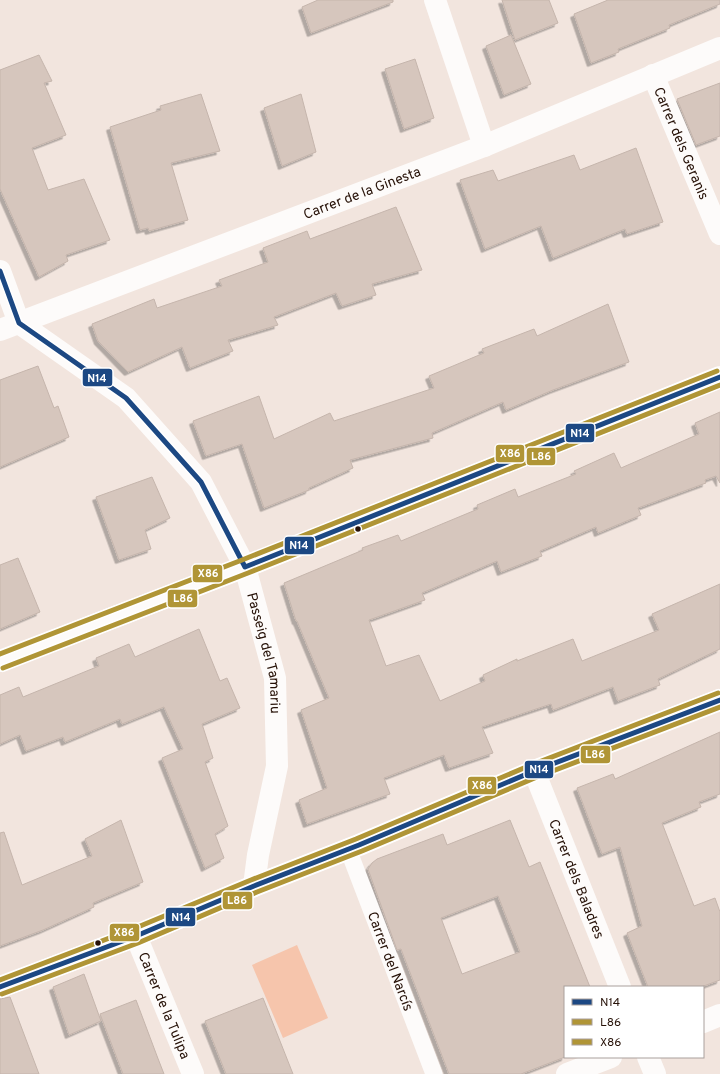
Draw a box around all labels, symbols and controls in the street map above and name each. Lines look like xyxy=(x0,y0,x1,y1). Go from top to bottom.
street label: Carrer dels Geranis xyxy=(649,85,712,203)
street label: Carrer de la Ginesta xyxy=(301,164,423,224)
line badge: N14 xyxy=(82,368,113,387)
text: N14 xyxy=(87,372,107,386)
line badge: N14 xyxy=(565,423,595,443)
text: N14 xyxy=(570,427,590,441)
line badge: X86 xyxy=(495,444,525,463)
text: X86 xyxy=(499,447,521,461)
line badge: L86 xyxy=(526,447,556,466)
text: L86 xyxy=(531,450,551,464)
unlabelled marker xyxy=(353,524,363,534)
line badge: N14 xyxy=(284,536,315,555)
text: N14 xyxy=(289,539,309,553)
line badge: X86 xyxy=(192,564,223,583)
text: X86 xyxy=(197,567,219,581)
line badge: L86 xyxy=(167,589,198,608)
street label: Passeig del Tamariu xyxy=(242,591,283,714)
text: L86 xyxy=(173,592,193,606)
line badge: L86 xyxy=(580,745,611,764)
text: L86 xyxy=(585,748,605,762)
line badge: N14 xyxy=(524,760,554,779)
text: N14 xyxy=(529,763,549,777)
line badge: X86 xyxy=(467,776,497,795)
text: X86 xyxy=(471,779,493,793)
street label: Carrer dels Baladres xyxy=(544,817,607,942)
line badge: L86 xyxy=(222,891,253,910)
text: L86 xyxy=(227,894,247,908)
line badge: N14 xyxy=(165,907,196,927)
street label: Carrer del Narcís xyxy=(363,909,416,1014)
text: N14 xyxy=(171,911,191,925)
line badge: X86 xyxy=(109,923,140,942)
text: X86 xyxy=(113,926,135,940)
unlabelled marker xyxy=(93,938,103,948)
street label: Carrer de la Tulipa xyxy=(134,950,193,1062)
legend xyxy=(564,986,704,1058)
text: N14 xyxy=(600,995,620,1011)
text: L86 xyxy=(600,1015,621,1031)
text: X86 xyxy=(600,1035,622,1051)

